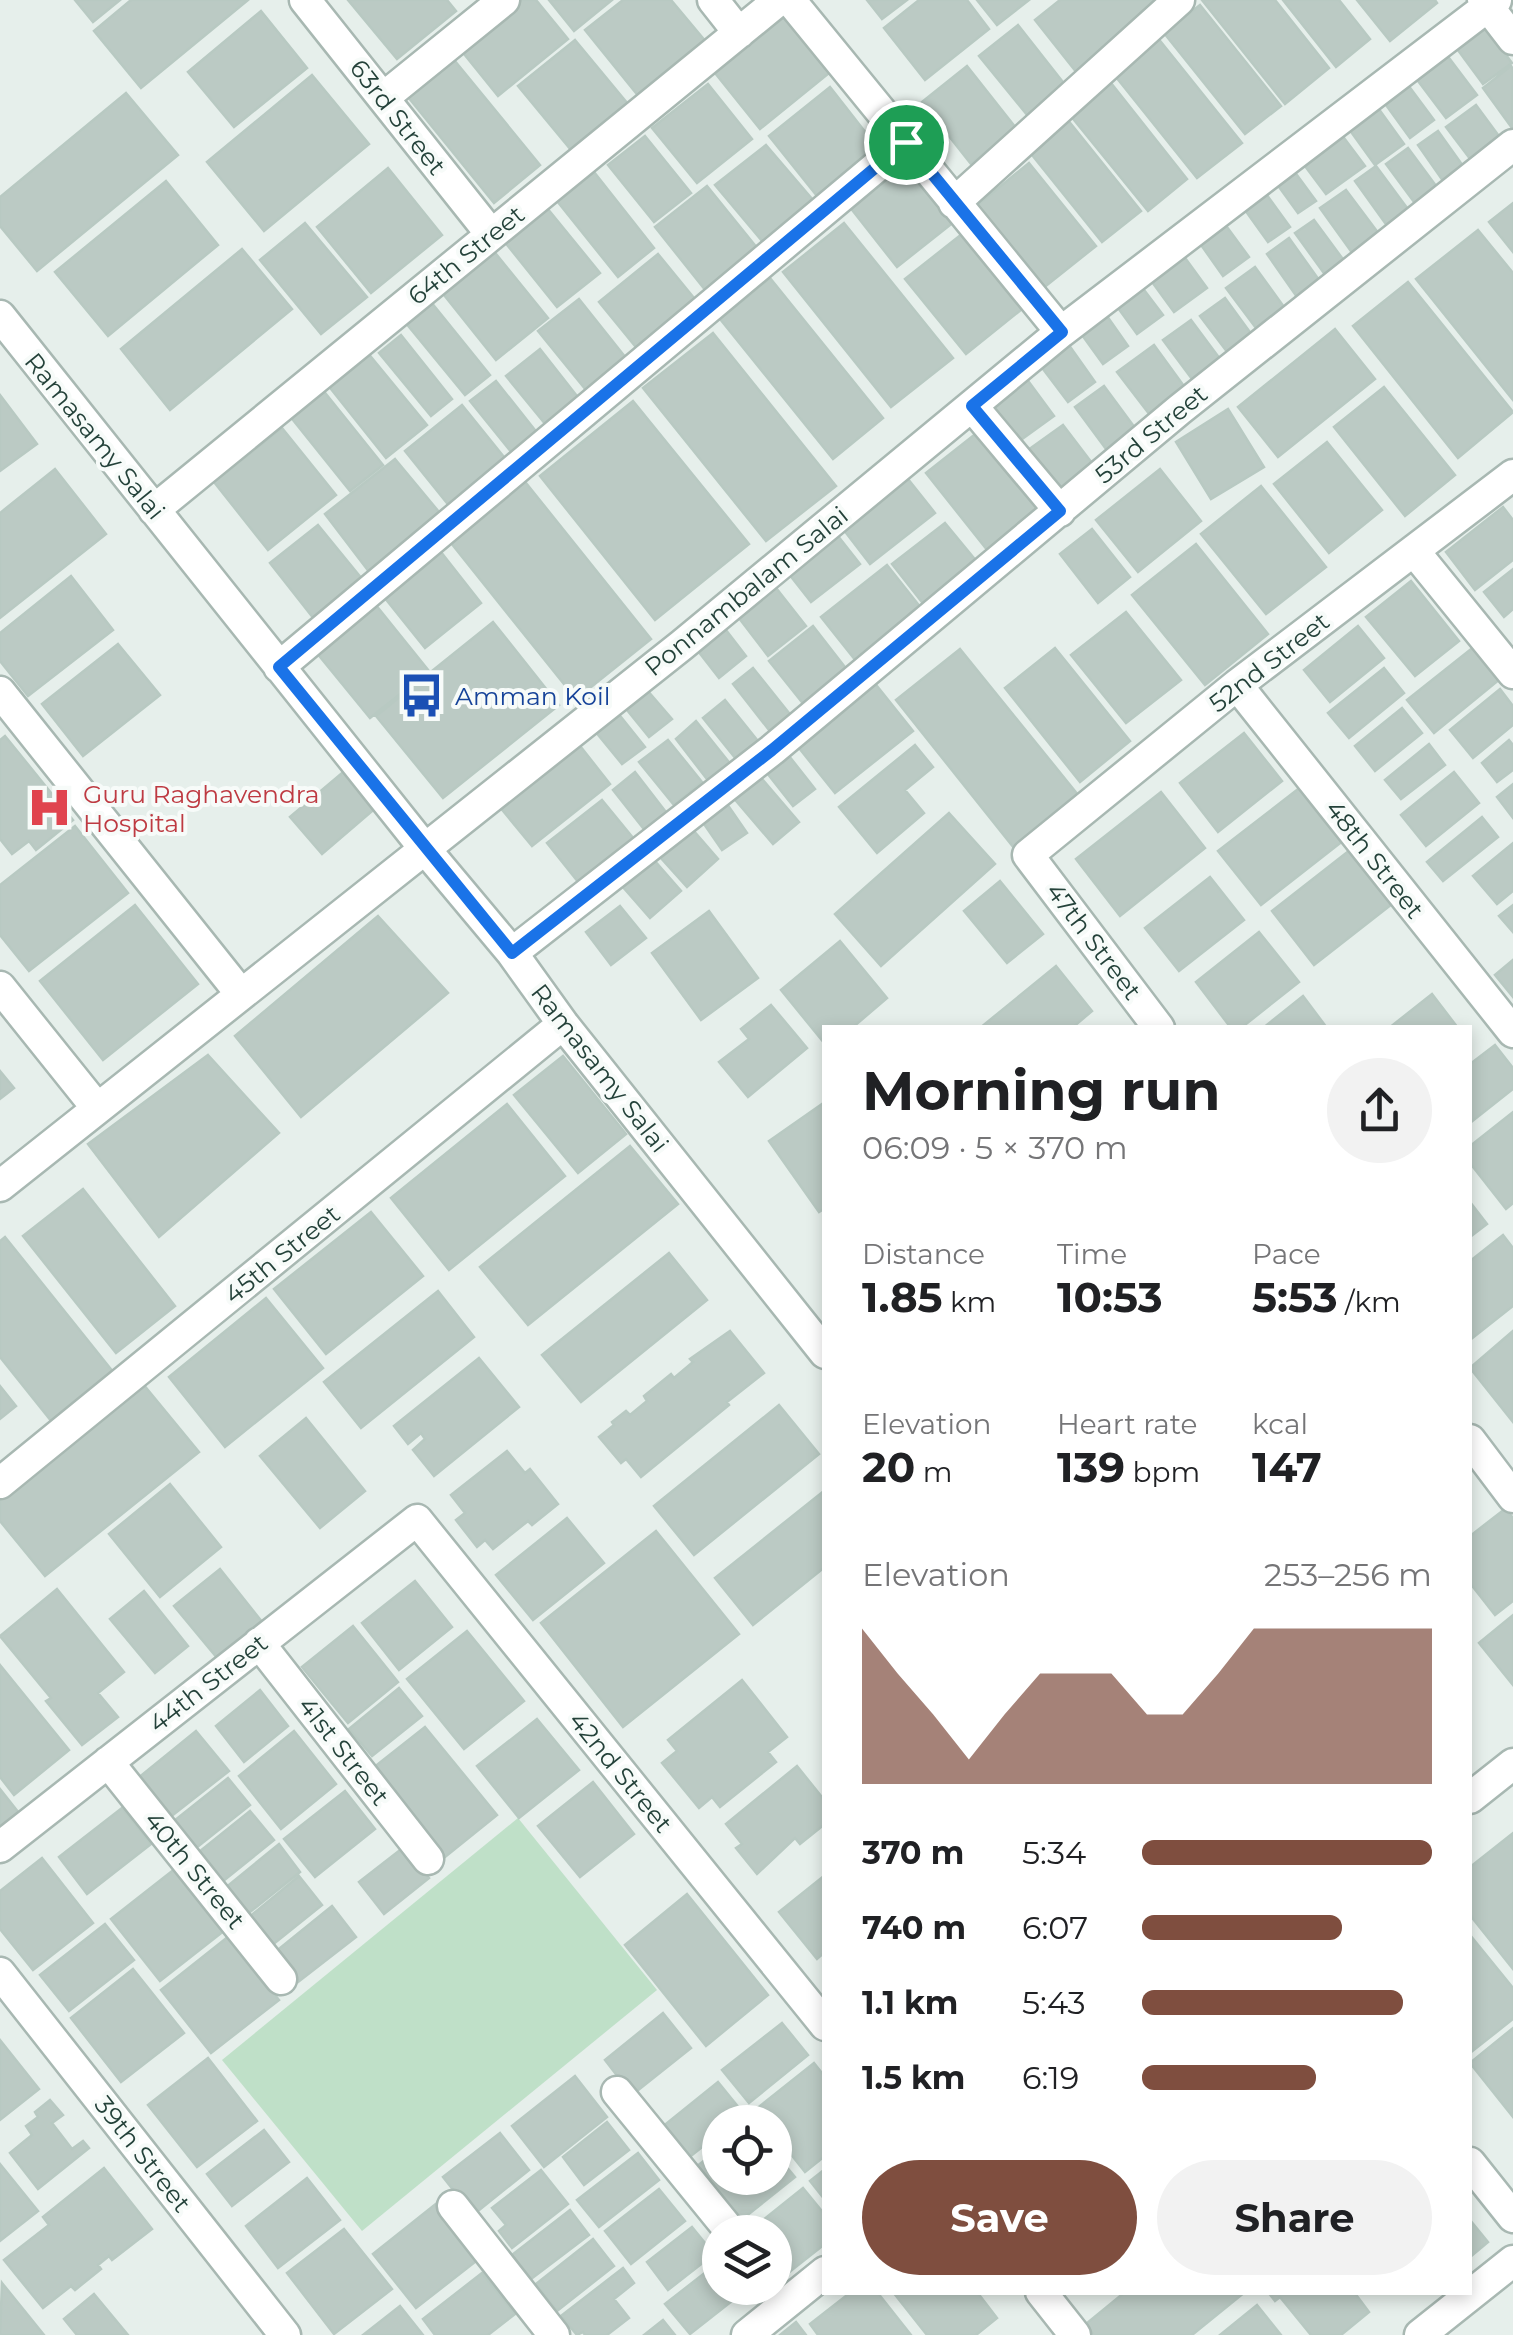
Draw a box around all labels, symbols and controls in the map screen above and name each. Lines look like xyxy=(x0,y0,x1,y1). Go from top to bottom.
street label: 63rd Street xyxy=(344,53,452,181)
pin xyxy=(864,100,949,185)
icon: arrive xyxy=(879,115,934,170)
street label: 64th Street xyxy=(402,199,530,311)
street label: Ramasamy Salai xyxy=(19,347,171,525)
street label: 53rd Street xyxy=(1089,379,1213,489)
street label: Ponnambalam Salai xyxy=(638,500,854,682)
street label: 52nd Street xyxy=(1203,606,1335,718)
bus stop icon: Amman Koil xyxy=(398,672,446,720)
place label: Amman Koil xyxy=(455,681,610,711)
place label: Guru Raghavendra Hospital xyxy=(83,779,320,838)
hospital icon: Guru Raghavendra Hospital xyxy=(26,784,74,832)
street label: 48th Street xyxy=(1319,794,1431,924)
street label: 47th Street xyxy=(1040,877,1148,1005)
street label: Ramasamy Salai xyxy=(525,978,675,1158)
text: Morning run xyxy=(862,1057,1220,1124)
button: share xyxy=(1327,1058,1432,1163)
text: 06:09 · 5 × 370 m xyxy=(862,1128,1128,1167)
street label: 45th Street xyxy=(218,1198,346,1310)
text: Distance xyxy=(862,1237,985,1271)
text: Time xyxy=(1057,1237,1127,1271)
text: Pace xyxy=(1252,1237,1321,1271)
text: 1.85 xyxy=(862,1271,943,1323)
text: 10:53 xyxy=(1057,1271,1163,1323)
text: 5:53 xyxy=(1252,1271,1338,1323)
text: km xyxy=(943,1285,996,1319)
text: /km xyxy=(1338,1285,1401,1319)
text: Elevation xyxy=(862,1407,991,1441)
text: Heart rate xyxy=(1057,1407,1198,1441)
text: kcal xyxy=(1252,1407,1308,1441)
text: 20 xyxy=(862,1441,915,1493)
text: 139 xyxy=(1057,1441,1125,1493)
text: 147 xyxy=(1252,1441,1322,1493)
text: m xyxy=(915,1455,952,1489)
text: bpm xyxy=(1125,1455,1200,1489)
text: Elevation xyxy=(862,1555,1010,1594)
text: 253–256 m xyxy=(1264,1555,1432,1594)
street label: 44th Street xyxy=(143,1627,273,1739)
street label: 41st Street xyxy=(292,1691,396,1811)
street label: 42nd Street xyxy=(563,1706,679,1838)
street label: 40th Street xyxy=(138,1805,252,1935)
text: 370 m xyxy=(862,1833,964,1872)
text: 5:34 xyxy=(1022,1833,1086,1872)
text: 740 m xyxy=(862,1908,966,1947)
text: 6:07 xyxy=(1022,1908,1088,1947)
text: 1.1 km xyxy=(862,1983,958,2022)
text: 5:43 xyxy=(1022,1983,1086,2022)
text: 1.5 km xyxy=(862,2058,965,2097)
text: 6:19 xyxy=(1022,2058,1079,2097)
street label: 39th Street xyxy=(88,2090,198,2218)
map controls xyxy=(702,2105,792,2305)
button: locate xyxy=(702,2105,792,2195)
button: Save xyxy=(862,2160,1137,2275)
button: Share xyxy=(1157,2160,1432,2275)
button: layers xyxy=(702,2215,792,2305)

